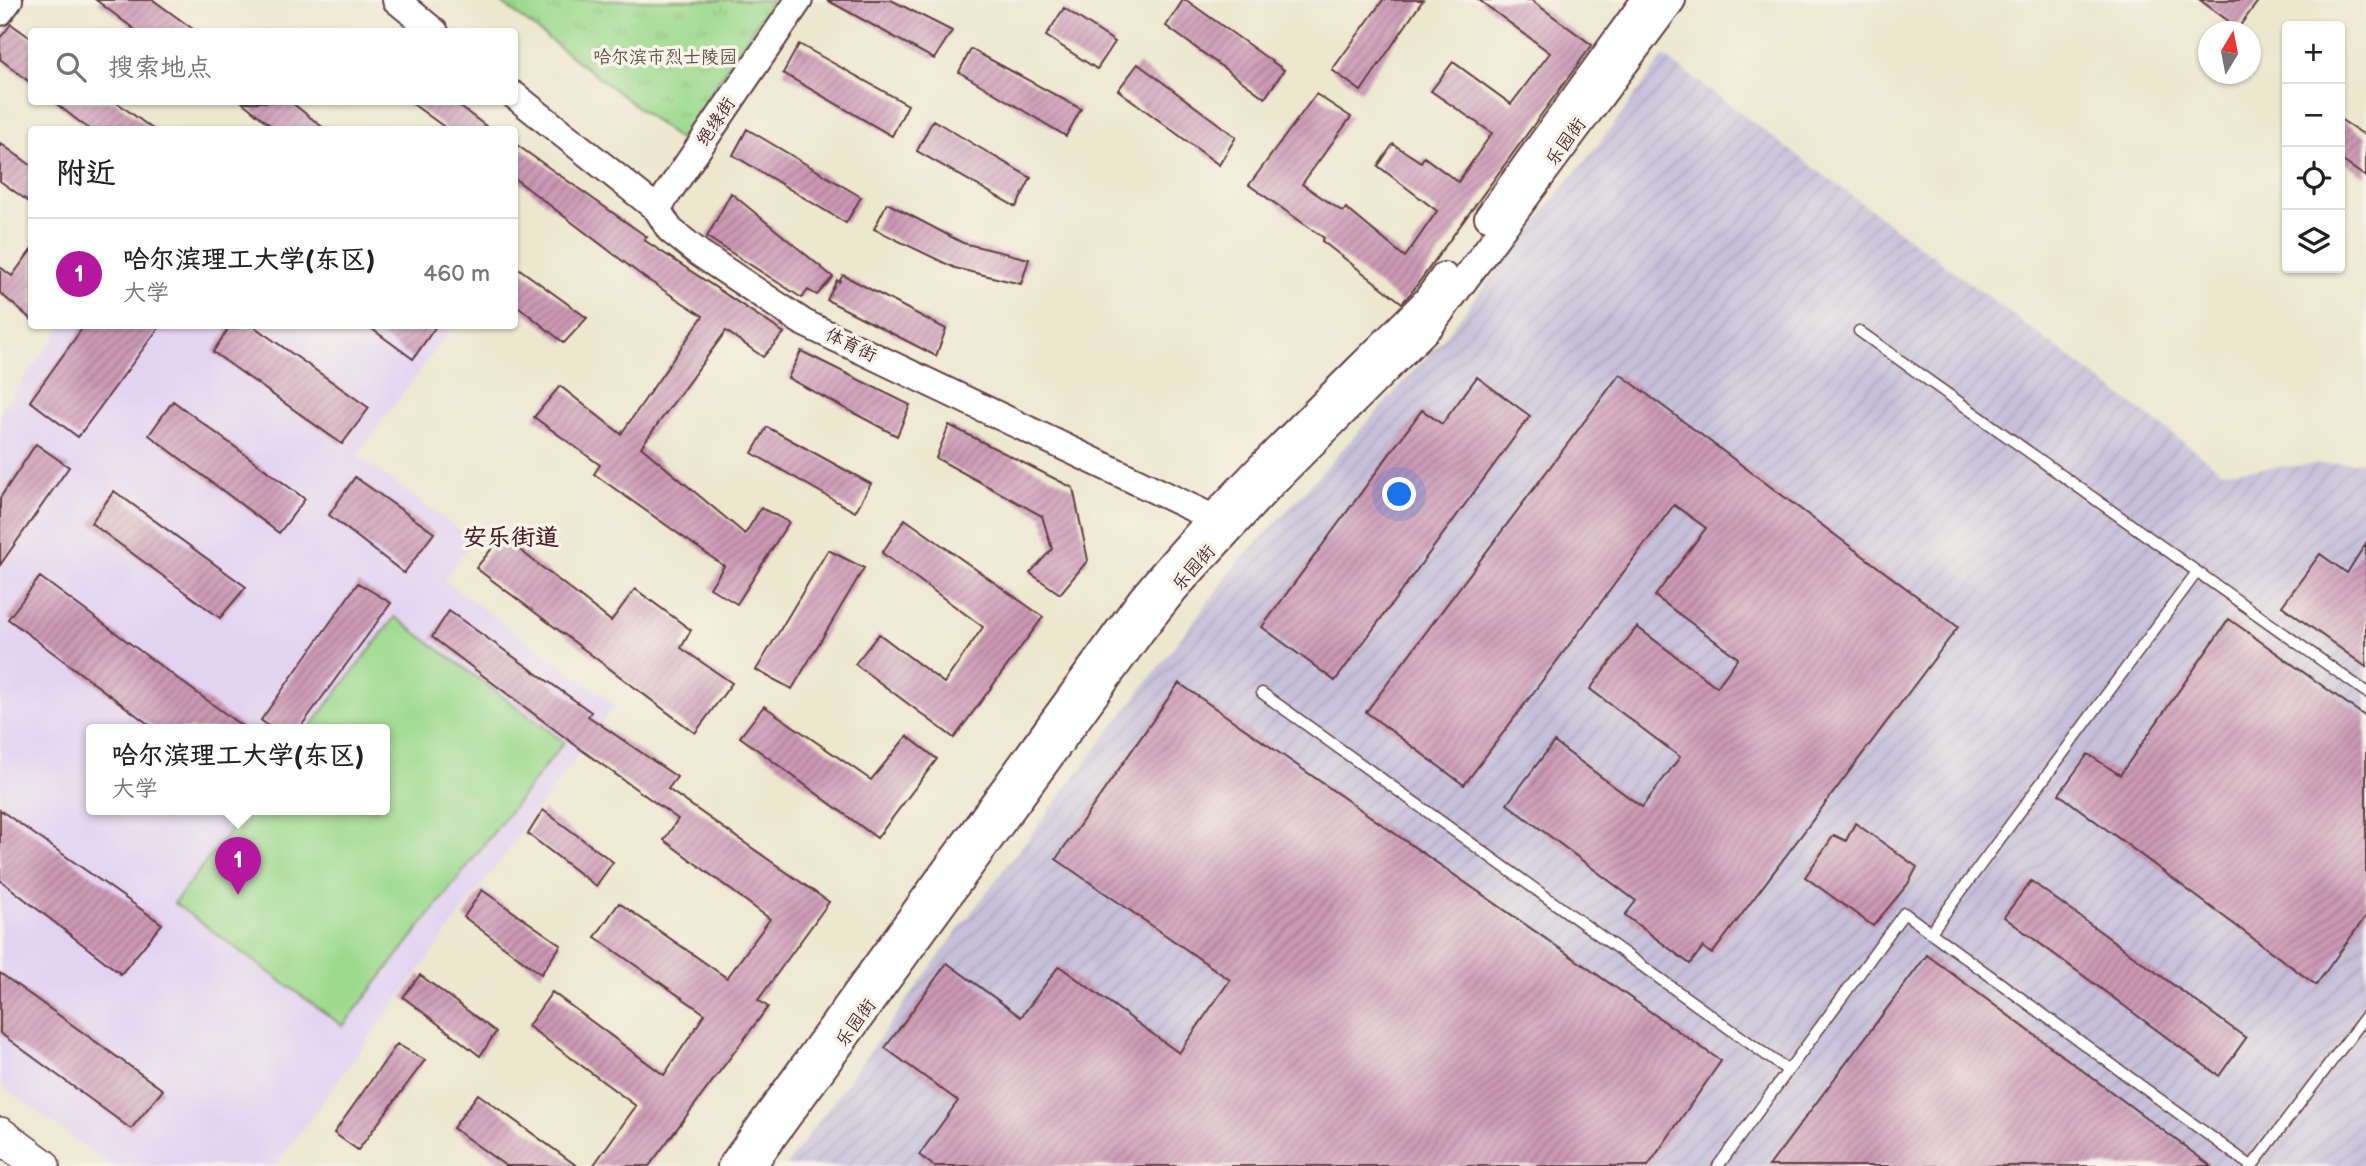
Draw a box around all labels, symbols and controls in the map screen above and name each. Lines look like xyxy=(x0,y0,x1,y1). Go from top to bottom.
north arrow xyxy=(2198,21,2261,84)
map controls xyxy=(2282,21,2345,273)
button: + xyxy=(2282,21,2345,84)
search box xyxy=(28,28,518,105)
park label: 哈尔滨市烈士陵园 xyxy=(593,47,737,68)
icon: search xyxy=(52,48,90,86)
text: 搜索地点 xyxy=(108,53,212,84)
button: − xyxy=(2282,84,2345,147)
street label: 绝缘街 xyxy=(692,94,740,150)
street label: 乐园街 xyxy=(1542,114,1590,170)
button: locate xyxy=(2282,147,2345,210)
text: 附近 xyxy=(56,156,116,192)
button: layers xyxy=(2282,210,2345,273)
text: 哈尔滨理工大学(东区) xyxy=(123,245,375,276)
text: 1 xyxy=(74,260,84,288)
text: 460 m xyxy=(423,260,490,288)
text: 大学 xyxy=(123,279,169,307)
street label: 体育街 xyxy=(822,324,880,366)
your location xyxy=(1382,477,1416,511)
district label: 安乐街道 xyxy=(463,523,559,552)
street label: 乐园街 xyxy=(1168,541,1220,595)
popup xyxy=(86,724,390,815)
text: 哈尔滨理工大学(东区) xyxy=(112,741,364,772)
text: 大学 xyxy=(112,775,158,803)
pin: 1 xyxy=(215,837,261,895)
street label: 乐园街 xyxy=(832,995,880,1051)

